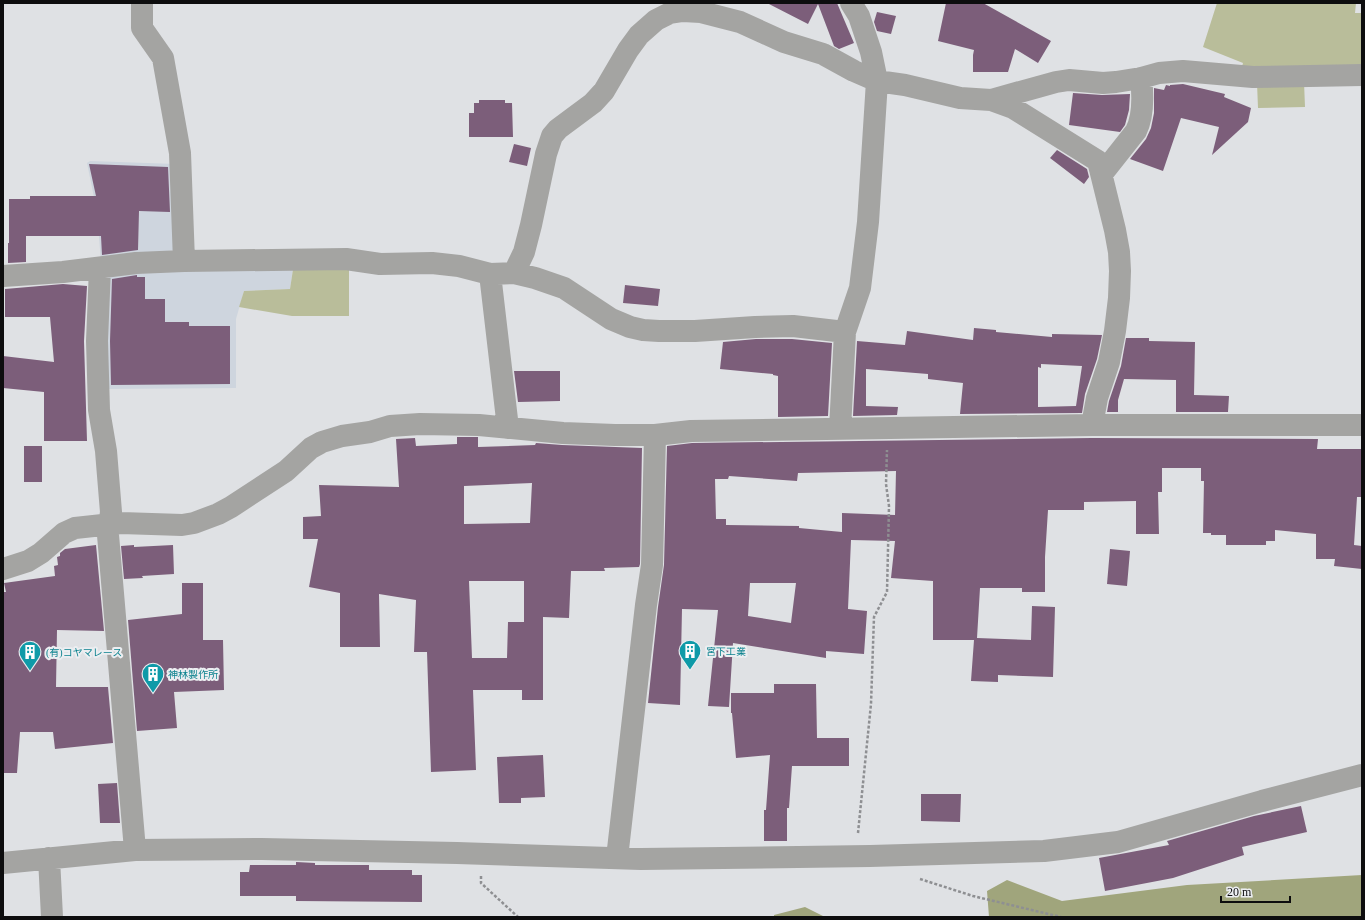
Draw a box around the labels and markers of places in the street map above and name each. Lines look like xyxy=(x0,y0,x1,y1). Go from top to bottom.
building icon: 宮下工業 xyxy=(677,638,703,671)
building icon: (有)コヤマレース xyxy=(17,639,43,672)
place label: 宮下工業 xyxy=(706,646,746,657)
place label: (有)コヤマレース xyxy=(46,647,122,659)
building icon: 神林製作所 xyxy=(140,661,166,694)
place label: 神林製作所 xyxy=(168,669,218,680)

